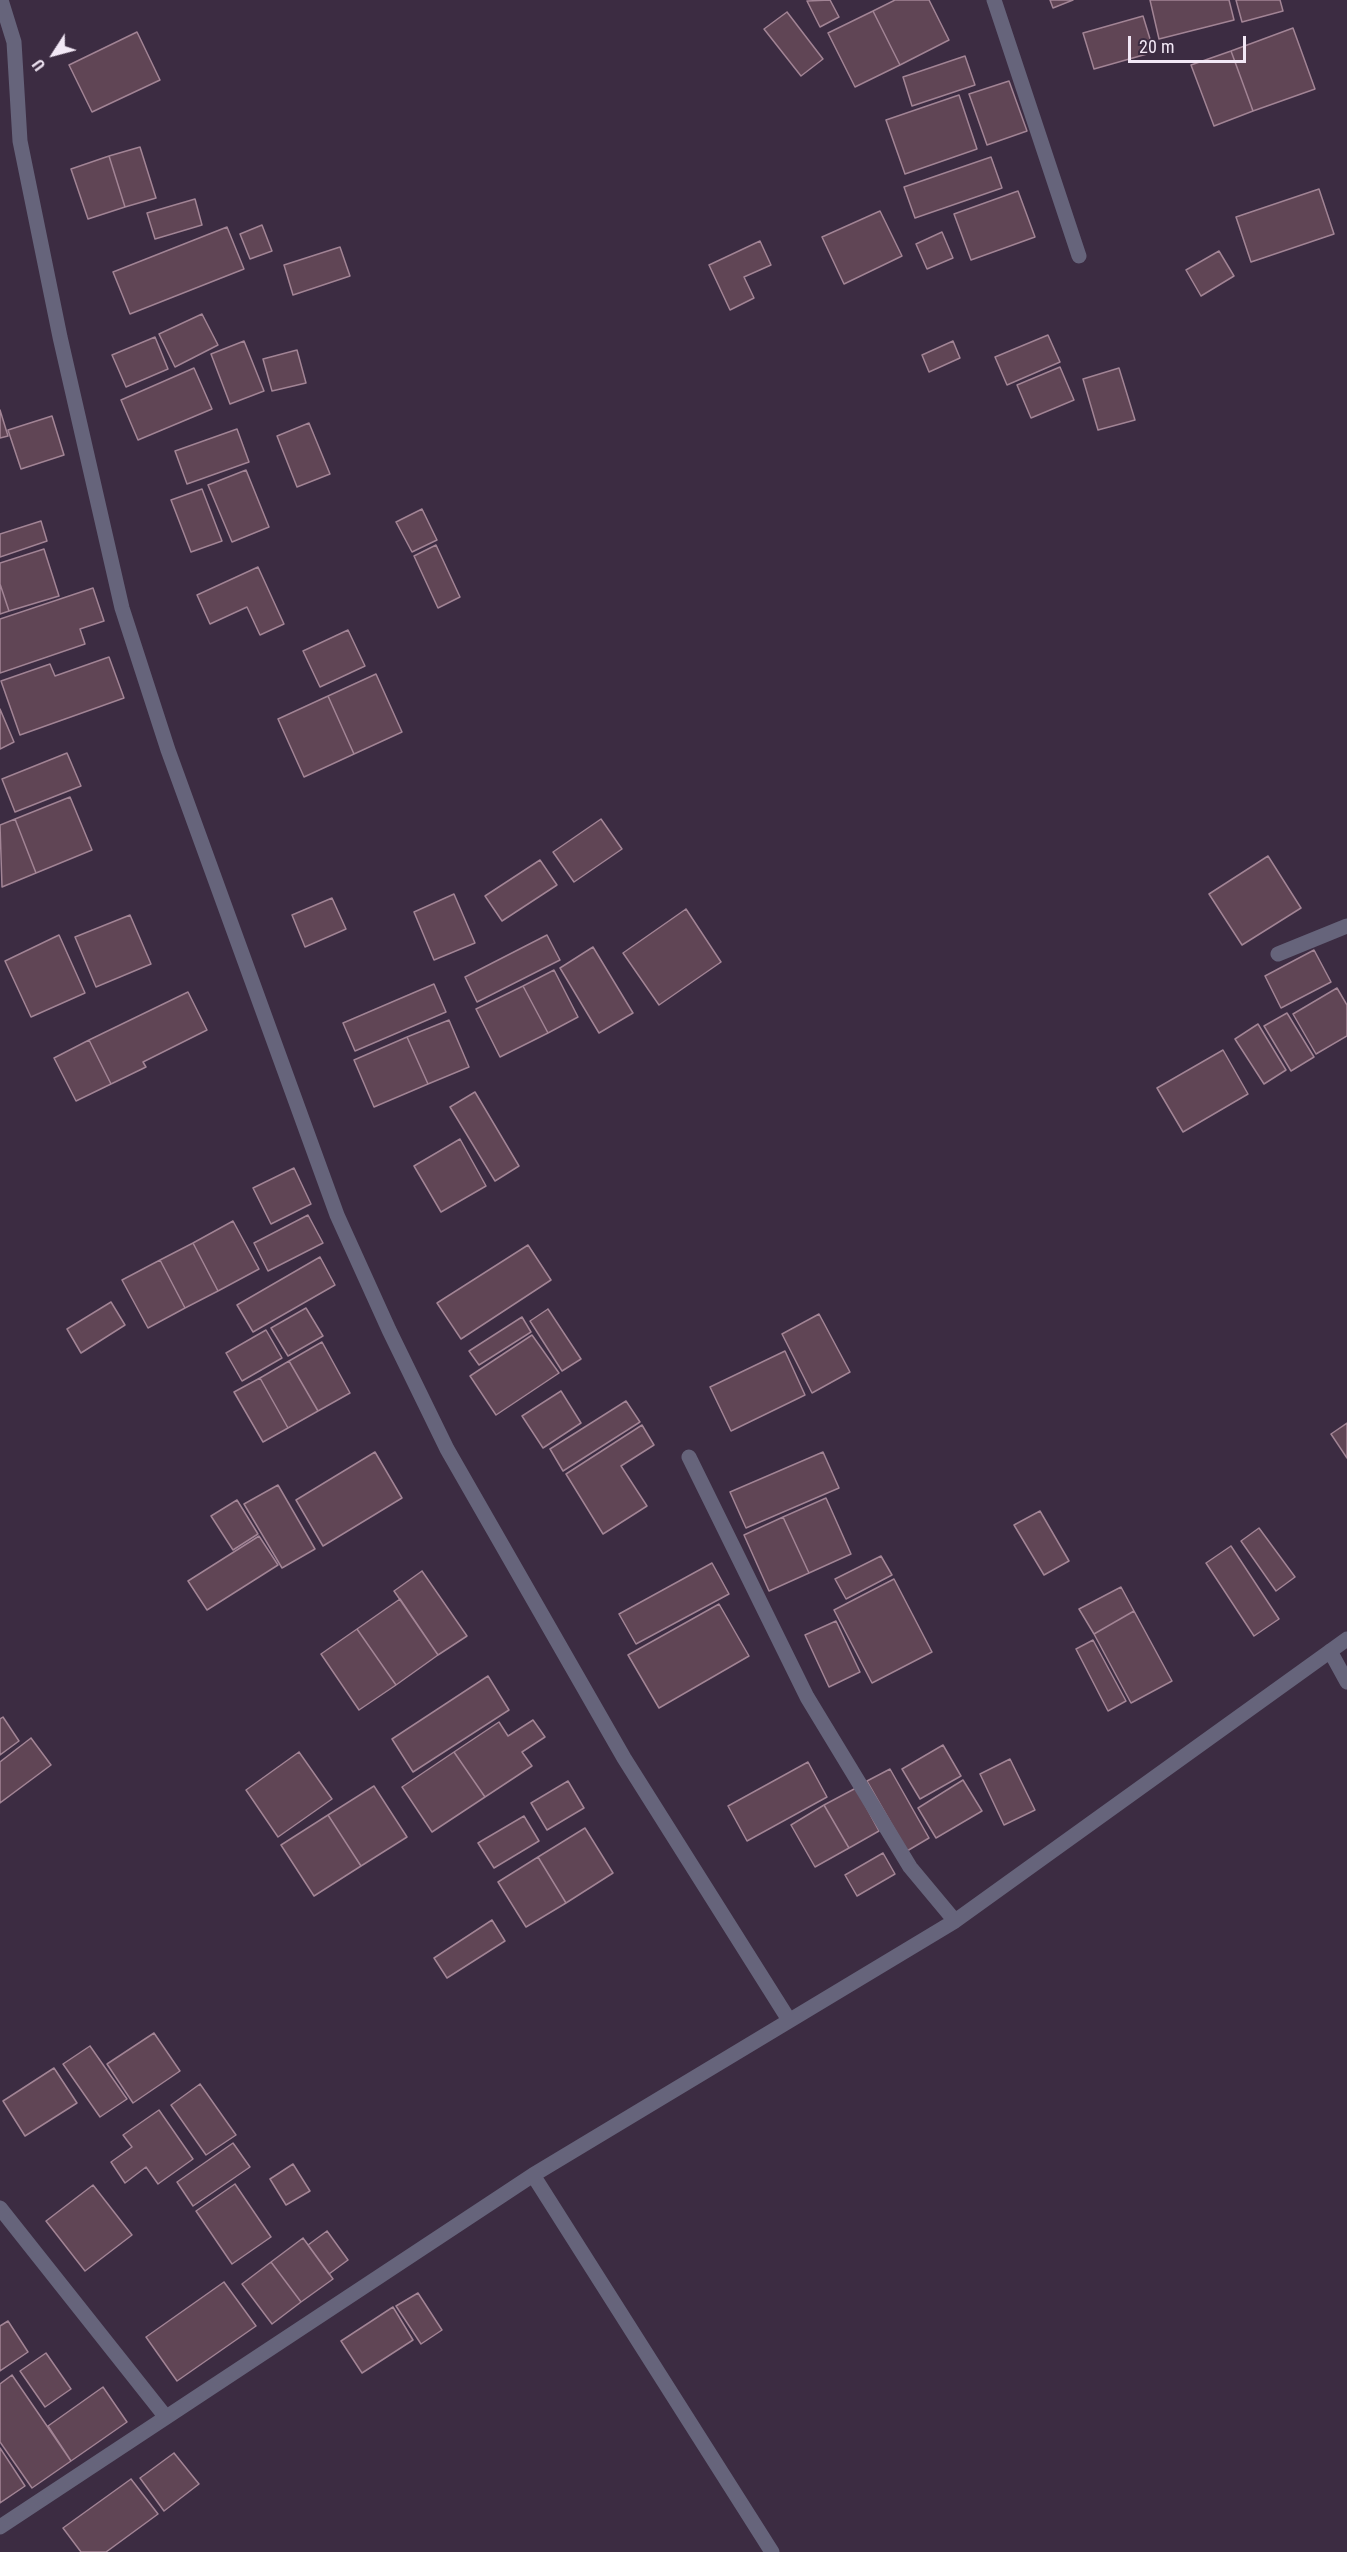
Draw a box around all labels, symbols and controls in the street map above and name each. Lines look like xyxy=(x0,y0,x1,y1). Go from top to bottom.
north arrow xyxy=(24,24,84,84)
scale bar xyxy=(1131,24,1250,62)
text: 20 m xyxy=(1139,36,1174,57)
text: U xyxy=(29,56,49,74)

